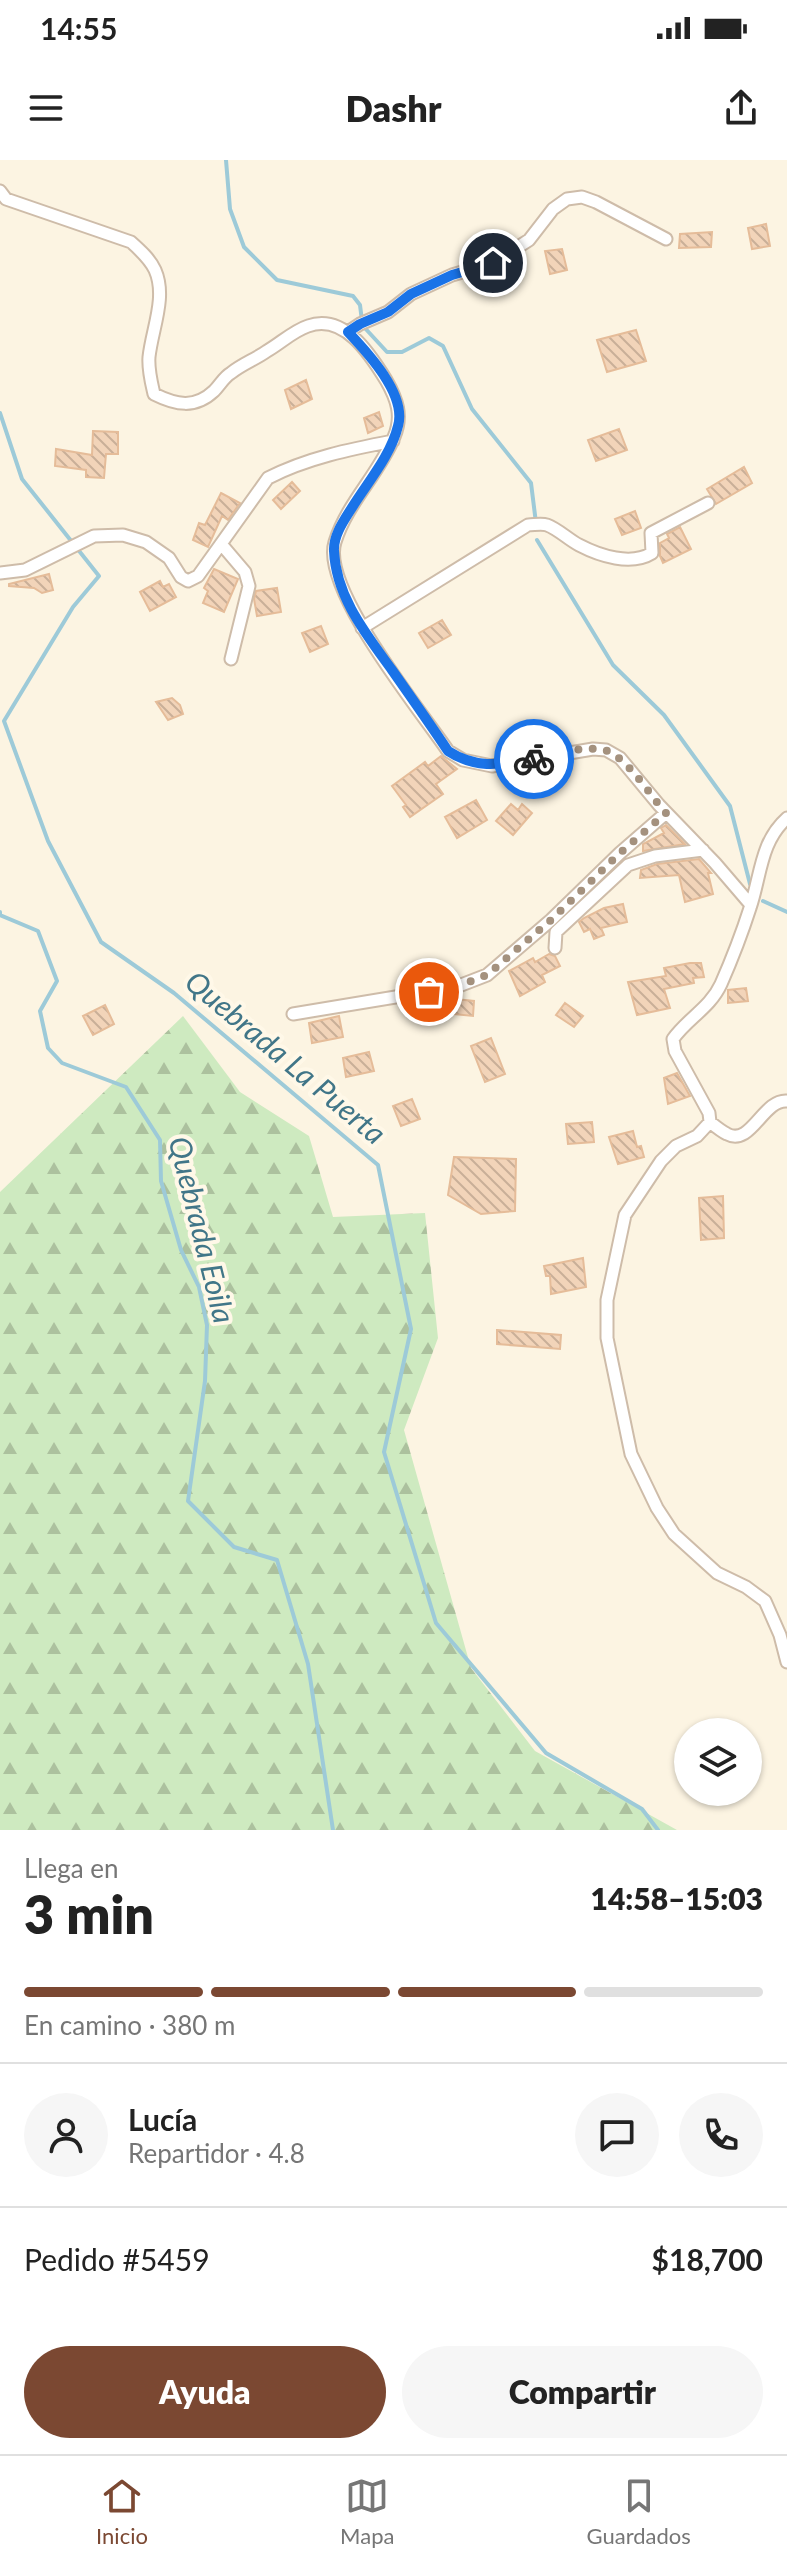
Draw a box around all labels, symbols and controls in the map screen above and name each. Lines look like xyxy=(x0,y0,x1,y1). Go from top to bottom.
text: 14:55 xyxy=(40,10,117,46)
icon: menu xyxy=(24,86,68,130)
text: Dashr xyxy=(346,86,441,130)
icon: share xyxy=(719,86,763,130)
pin xyxy=(459,229,527,297)
icon: home xyxy=(471,241,515,285)
courier xyxy=(494,719,574,799)
icon: bike xyxy=(512,737,556,781)
pin xyxy=(395,958,463,1026)
water label: Quebrada La Puerta xyxy=(179,962,394,1151)
icon: bag xyxy=(407,970,451,1014)
water label: Quebrada Eoila xyxy=(162,1132,244,1327)
map controls xyxy=(674,1718,762,1806)
button: layers xyxy=(674,1718,762,1806)
text: Llega en xyxy=(24,1852,119,1884)
text: 14:58–15:03 xyxy=(590,1880,763,1916)
text: 3 min xyxy=(24,1883,154,1945)
text: En camino · 380 m xyxy=(24,2009,235,2041)
button: person xyxy=(24,2093,108,2177)
button: chat xyxy=(575,2093,659,2177)
button: phone xyxy=(679,2093,763,2177)
text: Lucía xyxy=(128,2101,197,2137)
text: Repartidor · 4.8 xyxy=(128,2137,305,2169)
text: Pedido #5459 xyxy=(24,2241,210,2277)
text: $18,700 xyxy=(652,2241,763,2277)
button: Ayuda xyxy=(24,2346,386,2438)
button: Compartir xyxy=(402,2346,763,2438)
tab: Inicio xyxy=(96,2474,148,2549)
tab: Mapa xyxy=(340,2474,394,2549)
tab: Guardados xyxy=(587,2474,691,2549)

